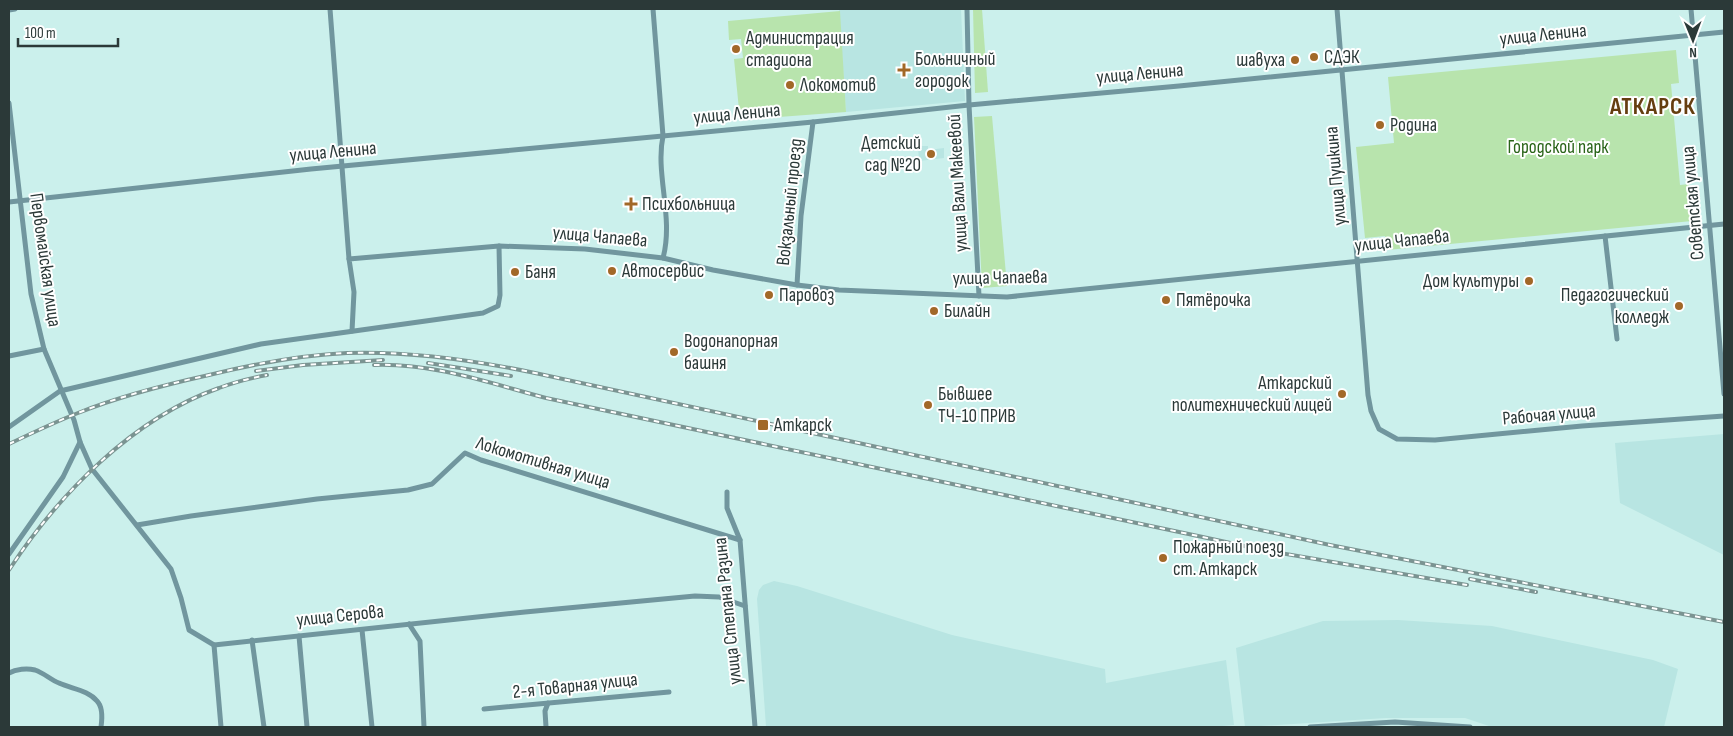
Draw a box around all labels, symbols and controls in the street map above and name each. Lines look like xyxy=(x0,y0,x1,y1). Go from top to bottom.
scale bar xyxy=(18,15,118,47)
north arrow xyxy=(1668,15,1718,65)
street label: улица Ленина xyxy=(1498,19,1588,51)
text: 100 m xyxy=(25,24,56,43)
place label: Администрация стадиона xyxy=(745,27,854,72)
marker: Администрация стадиона xyxy=(730,43,742,55)
text: N xyxy=(1689,44,1697,61)
place label: СДЭК xyxy=(1324,46,1360,69)
place label: Больничный городок xyxy=(915,48,995,93)
place label: шавуха xyxy=(1236,49,1285,72)
marker: СДЭК xyxy=(1308,51,1320,63)
marker: шавуха xyxy=(1289,54,1301,66)
street label: улица Ленина xyxy=(1096,59,1184,89)
marker: Больничный городок xyxy=(897,63,911,77)
place label: Локомотив xyxy=(799,74,876,97)
marker: Локомотив xyxy=(784,79,796,91)
district label: АТКАРСК xyxy=(1609,92,1696,121)
street label: улица Ленина xyxy=(693,99,781,129)
street label: улица Вали Макеевой xyxy=(943,113,973,253)
place label: Родина xyxy=(1390,114,1437,137)
marker: Родина xyxy=(1374,119,1386,131)
street label: улица Пушкина xyxy=(1320,125,1352,227)
place label: Детский сад №20 xyxy=(861,132,921,177)
park label: Городской парк xyxy=(1507,136,1609,159)
street label: улица Ленина xyxy=(289,137,377,167)
street label: Вокзальный проезд xyxy=(772,137,808,267)
street label: Советская улица xyxy=(1677,145,1709,261)
marker: Детский сад №20 xyxy=(925,148,937,160)
street label: Первомайская улица xyxy=(24,192,66,328)
place label: Психбольница xyxy=(642,193,735,216)
marker: Психбольница xyxy=(624,197,638,211)
street label: улица Чапаева xyxy=(552,221,648,253)
street label: улица Чапаева xyxy=(1354,225,1450,257)
place label: Автосервис xyxy=(621,260,704,283)
place label: Баня xyxy=(525,261,556,284)
marker: Автосервис xyxy=(606,265,618,277)
marker: Баня xyxy=(509,266,521,278)
street label: улица Чапаева xyxy=(952,266,1048,290)
place label: Дом культуры xyxy=(1423,270,1519,293)
marker: Дом культуры xyxy=(1523,275,1535,287)
place label: Паровоз xyxy=(779,284,834,307)
place label: Педагогический колледж xyxy=(1561,284,1670,329)
marker: Паровоз xyxy=(763,289,775,301)
place label: Пятёрочка xyxy=(1176,289,1251,312)
marker: Пятёрочка xyxy=(1160,294,1172,306)
place label: Билайн xyxy=(944,300,990,323)
marker: Педагогический колледж xyxy=(1673,300,1685,312)
marker: Билайн xyxy=(928,305,940,317)
place label: Водонапорная башня xyxy=(684,330,778,375)
marker: Водонапорная башня xyxy=(668,346,680,358)
place label: Аткарский политехнический лицей xyxy=(1172,372,1332,417)
place label: Бывшее ТЧ-10 ПРИВ xyxy=(938,383,1016,428)
marker: Аткарский политехнический лицей xyxy=(1336,388,1348,400)
marker: Бывшее ТЧ-10 ПРИВ xyxy=(922,399,934,411)
street label: Рабочая улица xyxy=(1501,399,1597,431)
place label: Аткарск xyxy=(773,414,833,437)
marker: Аткарск xyxy=(756,418,770,432)
street label: Локомотивная улица xyxy=(472,431,613,494)
street label: улица Степана Разина xyxy=(709,536,747,686)
place label: Пожарный поезд ст. Аткарск xyxy=(1173,536,1284,581)
marker: Пожарный поезд ст. Аткарск xyxy=(1157,552,1169,564)
street label: улица Серова xyxy=(295,600,385,632)
street label: 2-я Товарная улица xyxy=(511,668,639,704)

